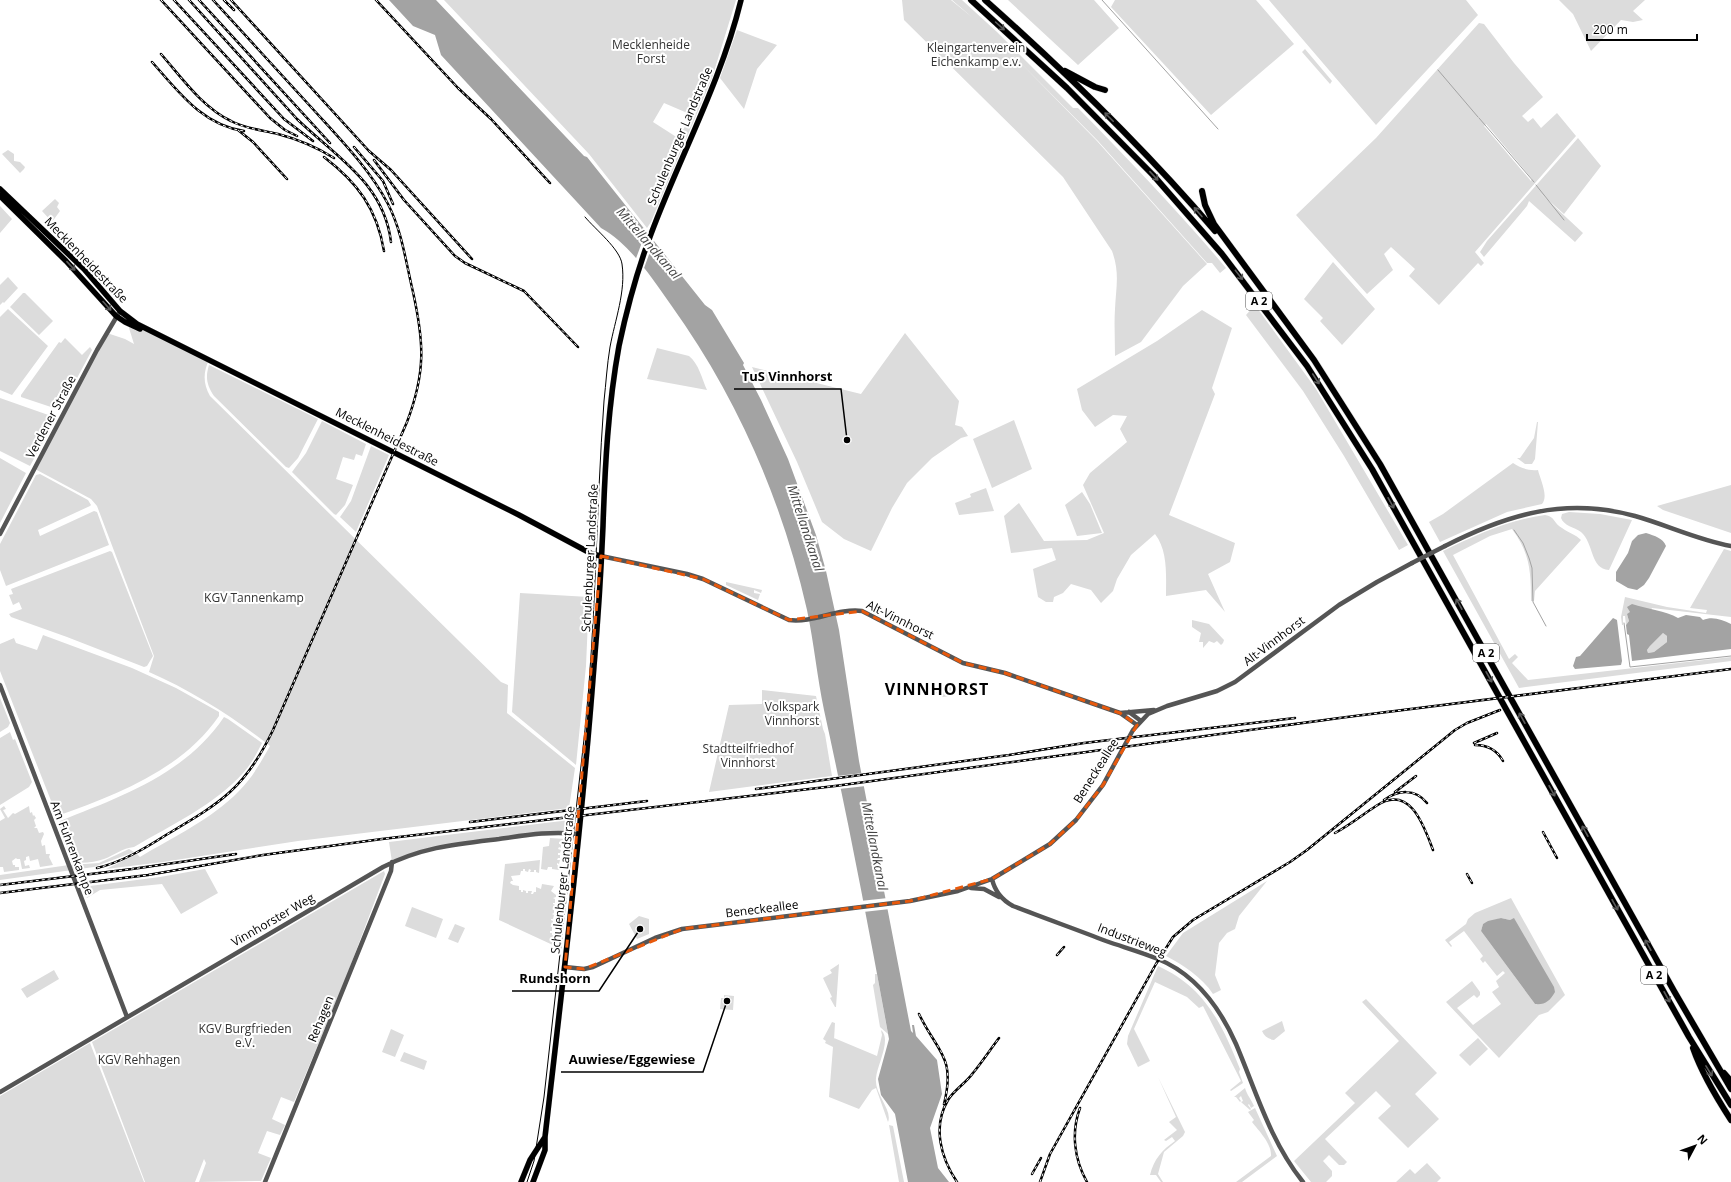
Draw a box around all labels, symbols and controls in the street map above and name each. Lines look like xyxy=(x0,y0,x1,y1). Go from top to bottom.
scale bar xyxy=(1587,16,1697,42)
one-way arrow xyxy=(995,21,1005,31)
text: 200 m xyxy=(1593,21,1628,38)
park label: Mecklenheide Forst xyxy=(612,36,690,67)
park label: Kleingartenverein Eichenkamp e.v. xyxy=(927,39,1025,70)
street label: Schulenburger Landstraße xyxy=(643,64,716,207)
one-way arrow xyxy=(1104,112,1114,122)
one-way arrow xyxy=(1149,171,1159,181)
water label: Mittellandkanal xyxy=(613,203,686,283)
one-way arrow xyxy=(1194,206,1203,217)
street label: Mecklenheidestraße xyxy=(41,213,132,307)
one-way arrow xyxy=(66,260,75,270)
one-way arrow xyxy=(1235,269,1243,280)
road number: A 2 xyxy=(1246,292,1272,310)
one-way arrow xyxy=(103,301,112,311)
callout: TuS Vinnhorst xyxy=(734,364,841,389)
text: TuS Vinnhorst xyxy=(742,367,833,385)
street label: Verdener Straße xyxy=(22,372,80,461)
one-way arrow xyxy=(1312,374,1320,385)
street label: Mecklenheidestraße xyxy=(333,403,442,470)
water label: Mittellandkanal xyxy=(784,482,829,574)
street label: Schulenburger Landstraße xyxy=(577,483,602,633)
one-way arrow xyxy=(1388,497,1396,509)
park label: KGV Tannenkamp xyxy=(204,589,304,606)
street label: Alt-Vinnhorst xyxy=(864,596,937,643)
one-way arrow xyxy=(1454,598,1462,610)
street label: Alt-Vinnhorst xyxy=(1239,612,1308,669)
road number: A 2 xyxy=(1473,644,1499,662)
one-way arrow xyxy=(1486,671,1493,683)
district label: VINNHORST xyxy=(885,678,989,700)
park label: Volkspark Vinnhorst xyxy=(765,698,820,729)
one-way arrow xyxy=(1518,712,1525,724)
street label: Beneckeallee xyxy=(1069,735,1122,806)
park label: Stadtteilfriedhof Vinnhorst xyxy=(703,740,794,771)
one-way arrow xyxy=(1548,785,1556,797)
street label: Am Fuhrenkampe xyxy=(47,798,98,898)
water label: Mittellandkanal xyxy=(858,800,893,893)
street label: Schulenburger Landstraße xyxy=(546,805,579,955)
one-way arrow xyxy=(1581,826,1588,838)
street label: Vinnhorster Weg xyxy=(228,889,318,950)
street label: Beneckeallee xyxy=(724,896,800,921)
one-way arrow xyxy=(1611,899,1619,911)
street label: Industrieweg xyxy=(1095,919,1170,961)
one-way arrow xyxy=(1644,939,1651,951)
callout: Rundshorn xyxy=(512,966,599,991)
road number: A 2 xyxy=(1641,966,1667,984)
text: Rundshorn xyxy=(519,969,591,987)
one-way arrow xyxy=(1663,991,1671,1003)
street label: Rehagen xyxy=(304,993,338,1045)
park label: KGV Burgfrieden e.V. xyxy=(198,1020,292,1051)
callout: Auwiese/Eggewiese xyxy=(561,1047,703,1072)
text: Auwiese/Eggewiese xyxy=(569,1050,696,1068)
park label: KGV Rehhagen xyxy=(98,1051,180,1068)
one-way arrow xyxy=(1706,1065,1714,1077)
north arrow xyxy=(1675,1126,1715,1166)
text: N xyxy=(1694,1131,1712,1147)

